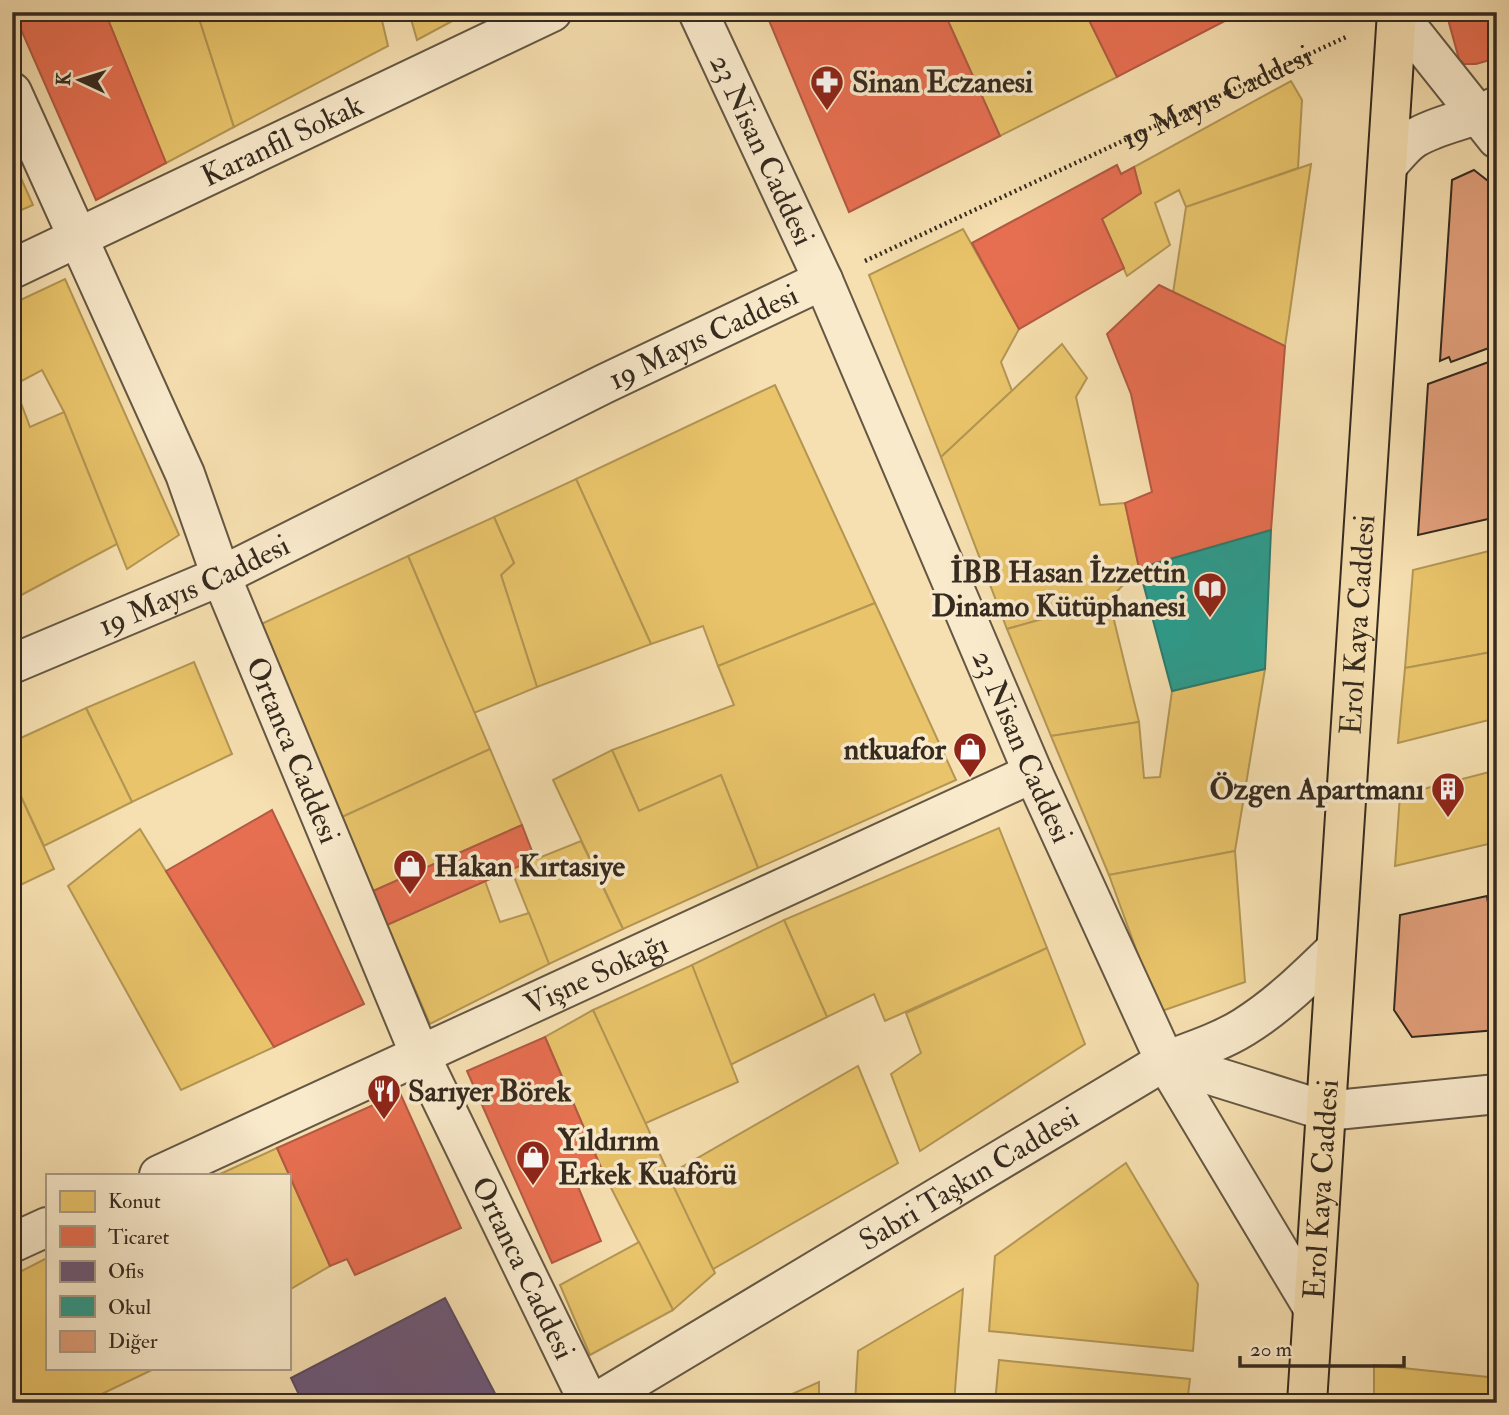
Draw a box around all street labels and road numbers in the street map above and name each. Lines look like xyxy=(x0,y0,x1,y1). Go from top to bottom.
street label: 19 Mayıs Caddesi xyxy=(1116,37,1318,158)
street label: 23 Nisan Caddesi xyxy=(701,48,822,251)
street label: Karanfil Sokak xyxy=(195,87,369,195)
street label: 19 Mayıs Caddesi xyxy=(603,277,804,398)
street label: Erol Kaya Caddesi xyxy=(1332,513,1383,736)
street label: 19 Mayıs Caddesi xyxy=(93,527,296,645)
street label: 23 Nisan Caddesi xyxy=(964,645,1081,849)
street label: Ortanca Caddesi xyxy=(238,652,348,849)
street label: Vişne Sokağı xyxy=(519,925,674,1023)
street label: Erol Kaya Caddesi xyxy=(1296,1078,1347,1301)
street label: Sabri Taşkın Caddesi xyxy=(853,1099,1086,1259)
street label: Ortanca Caddesi xyxy=(463,1171,583,1366)

